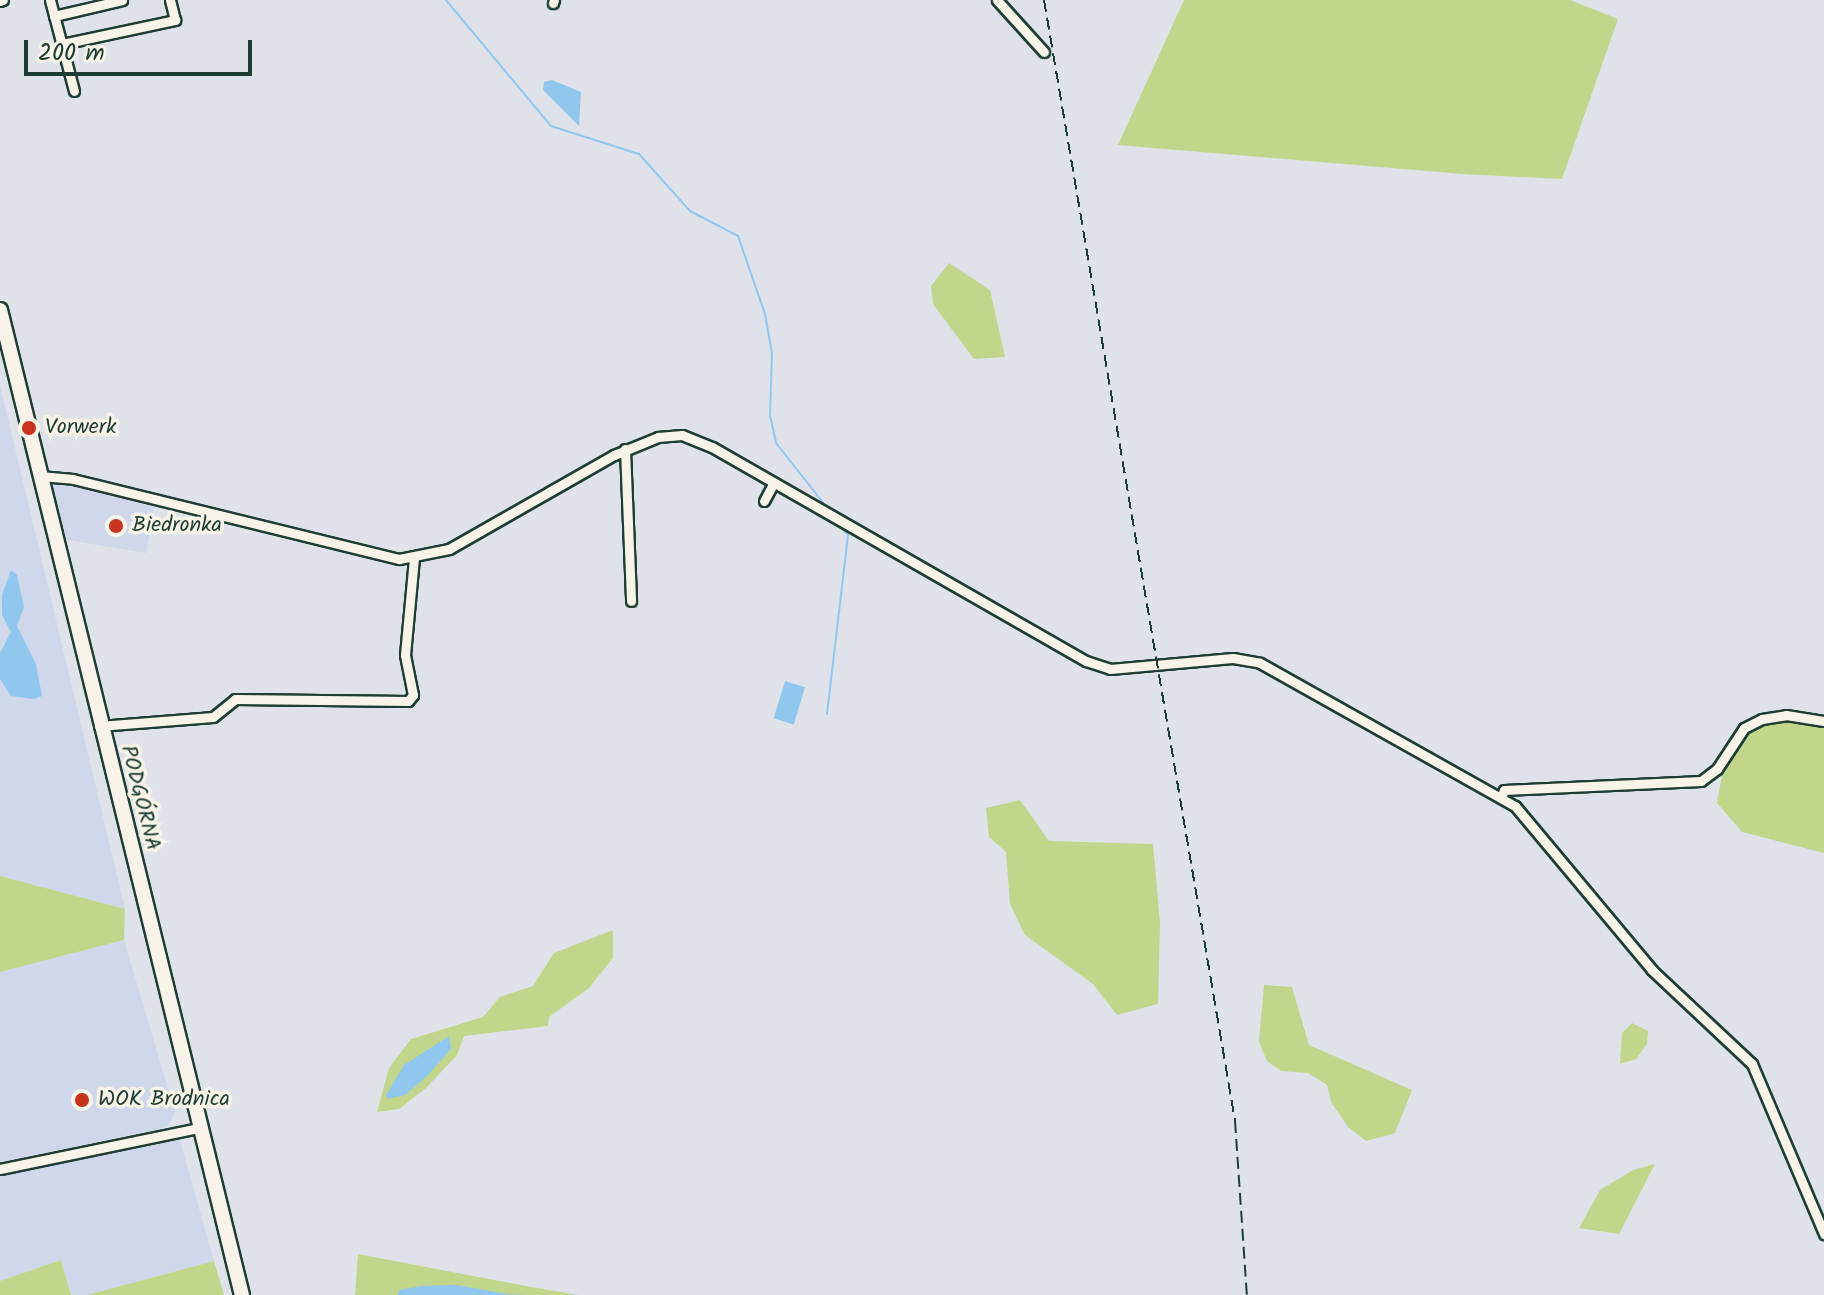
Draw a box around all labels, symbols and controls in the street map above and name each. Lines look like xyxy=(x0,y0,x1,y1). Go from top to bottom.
scale bar xyxy=(28,24,256,74)
text: 200 m xyxy=(38,34,105,73)
place label: Vorwerk xyxy=(45,415,116,441)
marker: Vorwerk xyxy=(20,419,38,437)
place label: Biedronka xyxy=(132,513,222,539)
marker: Biedronka xyxy=(107,517,125,535)
street label: PODGÓRNA xyxy=(114,743,166,853)
place label: WOK Brodnica xyxy=(98,1087,230,1113)
marker: WOK Brodnica xyxy=(73,1091,91,1109)

